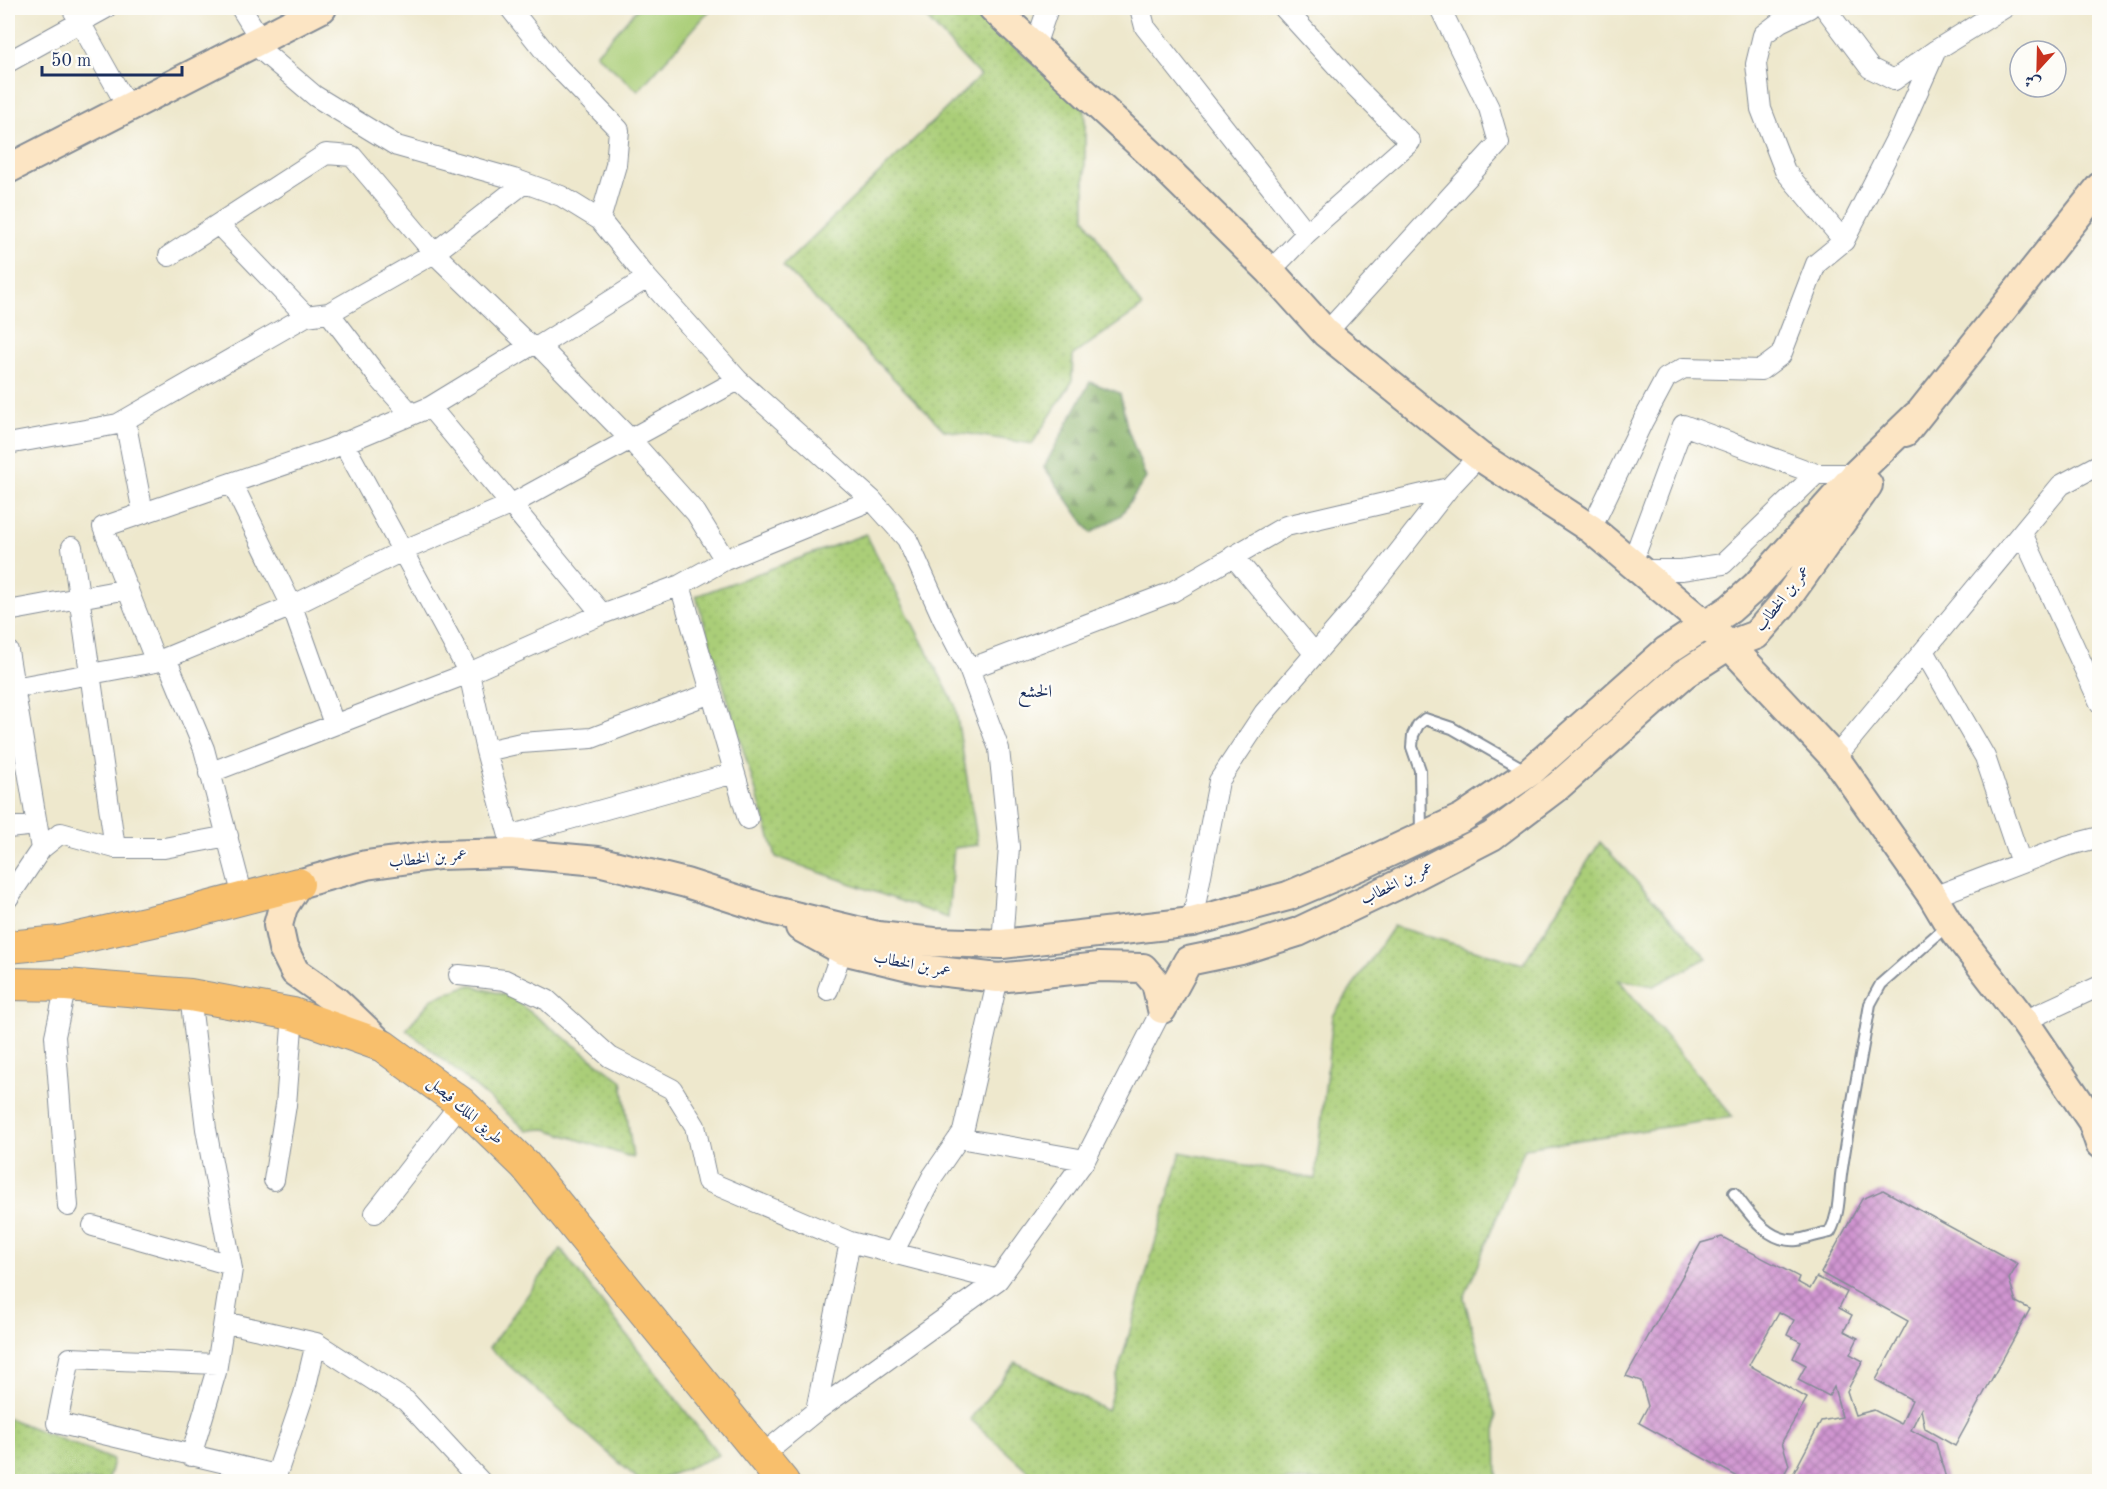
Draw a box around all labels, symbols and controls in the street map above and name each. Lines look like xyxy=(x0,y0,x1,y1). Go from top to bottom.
scale bar xyxy=(42,39,182,77)
north arrow xyxy=(2008,39,2068,99)
text: 50 m xyxy=(51,52,91,70)
text: ش xyxy=(2023,71,2043,91)
street label: عمر بن الخطاب xyxy=(1753,563,1814,635)
district label: الخشع xyxy=(1018,683,1052,707)
street label: عمر بن الخطاب xyxy=(388,847,468,872)
street label: عمر بن الخطاب xyxy=(1358,860,1436,909)
street label: عمر بن الخطاب xyxy=(872,950,952,981)
street label: طريق الملك فيصل xyxy=(423,1074,506,1149)

